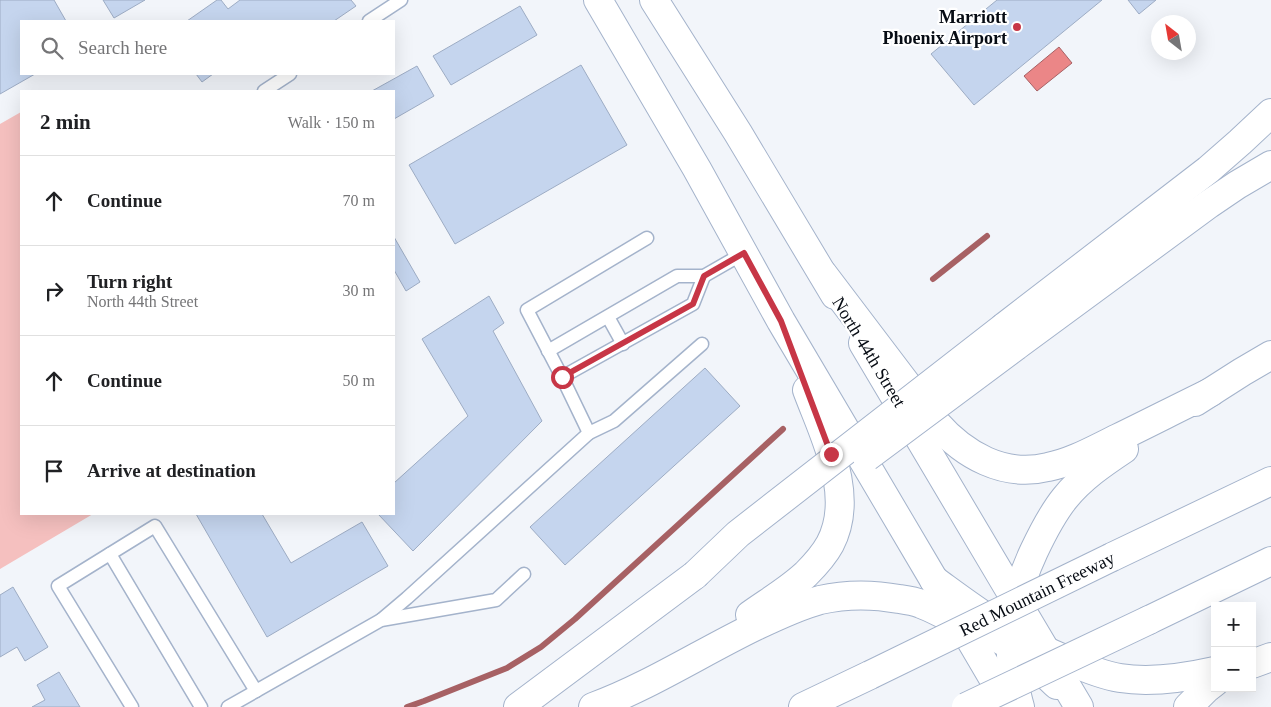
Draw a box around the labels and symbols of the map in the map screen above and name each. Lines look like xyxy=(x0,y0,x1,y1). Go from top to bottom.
place label: Marriott Phoenix Airport xyxy=(883,7,1007,48)
north arrow xyxy=(1151,15,1196,60)
marker: Marriott Phoenix Airport xyxy=(1011,21,1023,33)
street label: North 44th Street xyxy=(828,293,910,411)
route start xyxy=(551,366,574,389)
route end xyxy=(820,443,843,466)
street label: Red Mountain Freeway xyxy=(956,548,1118,640)

